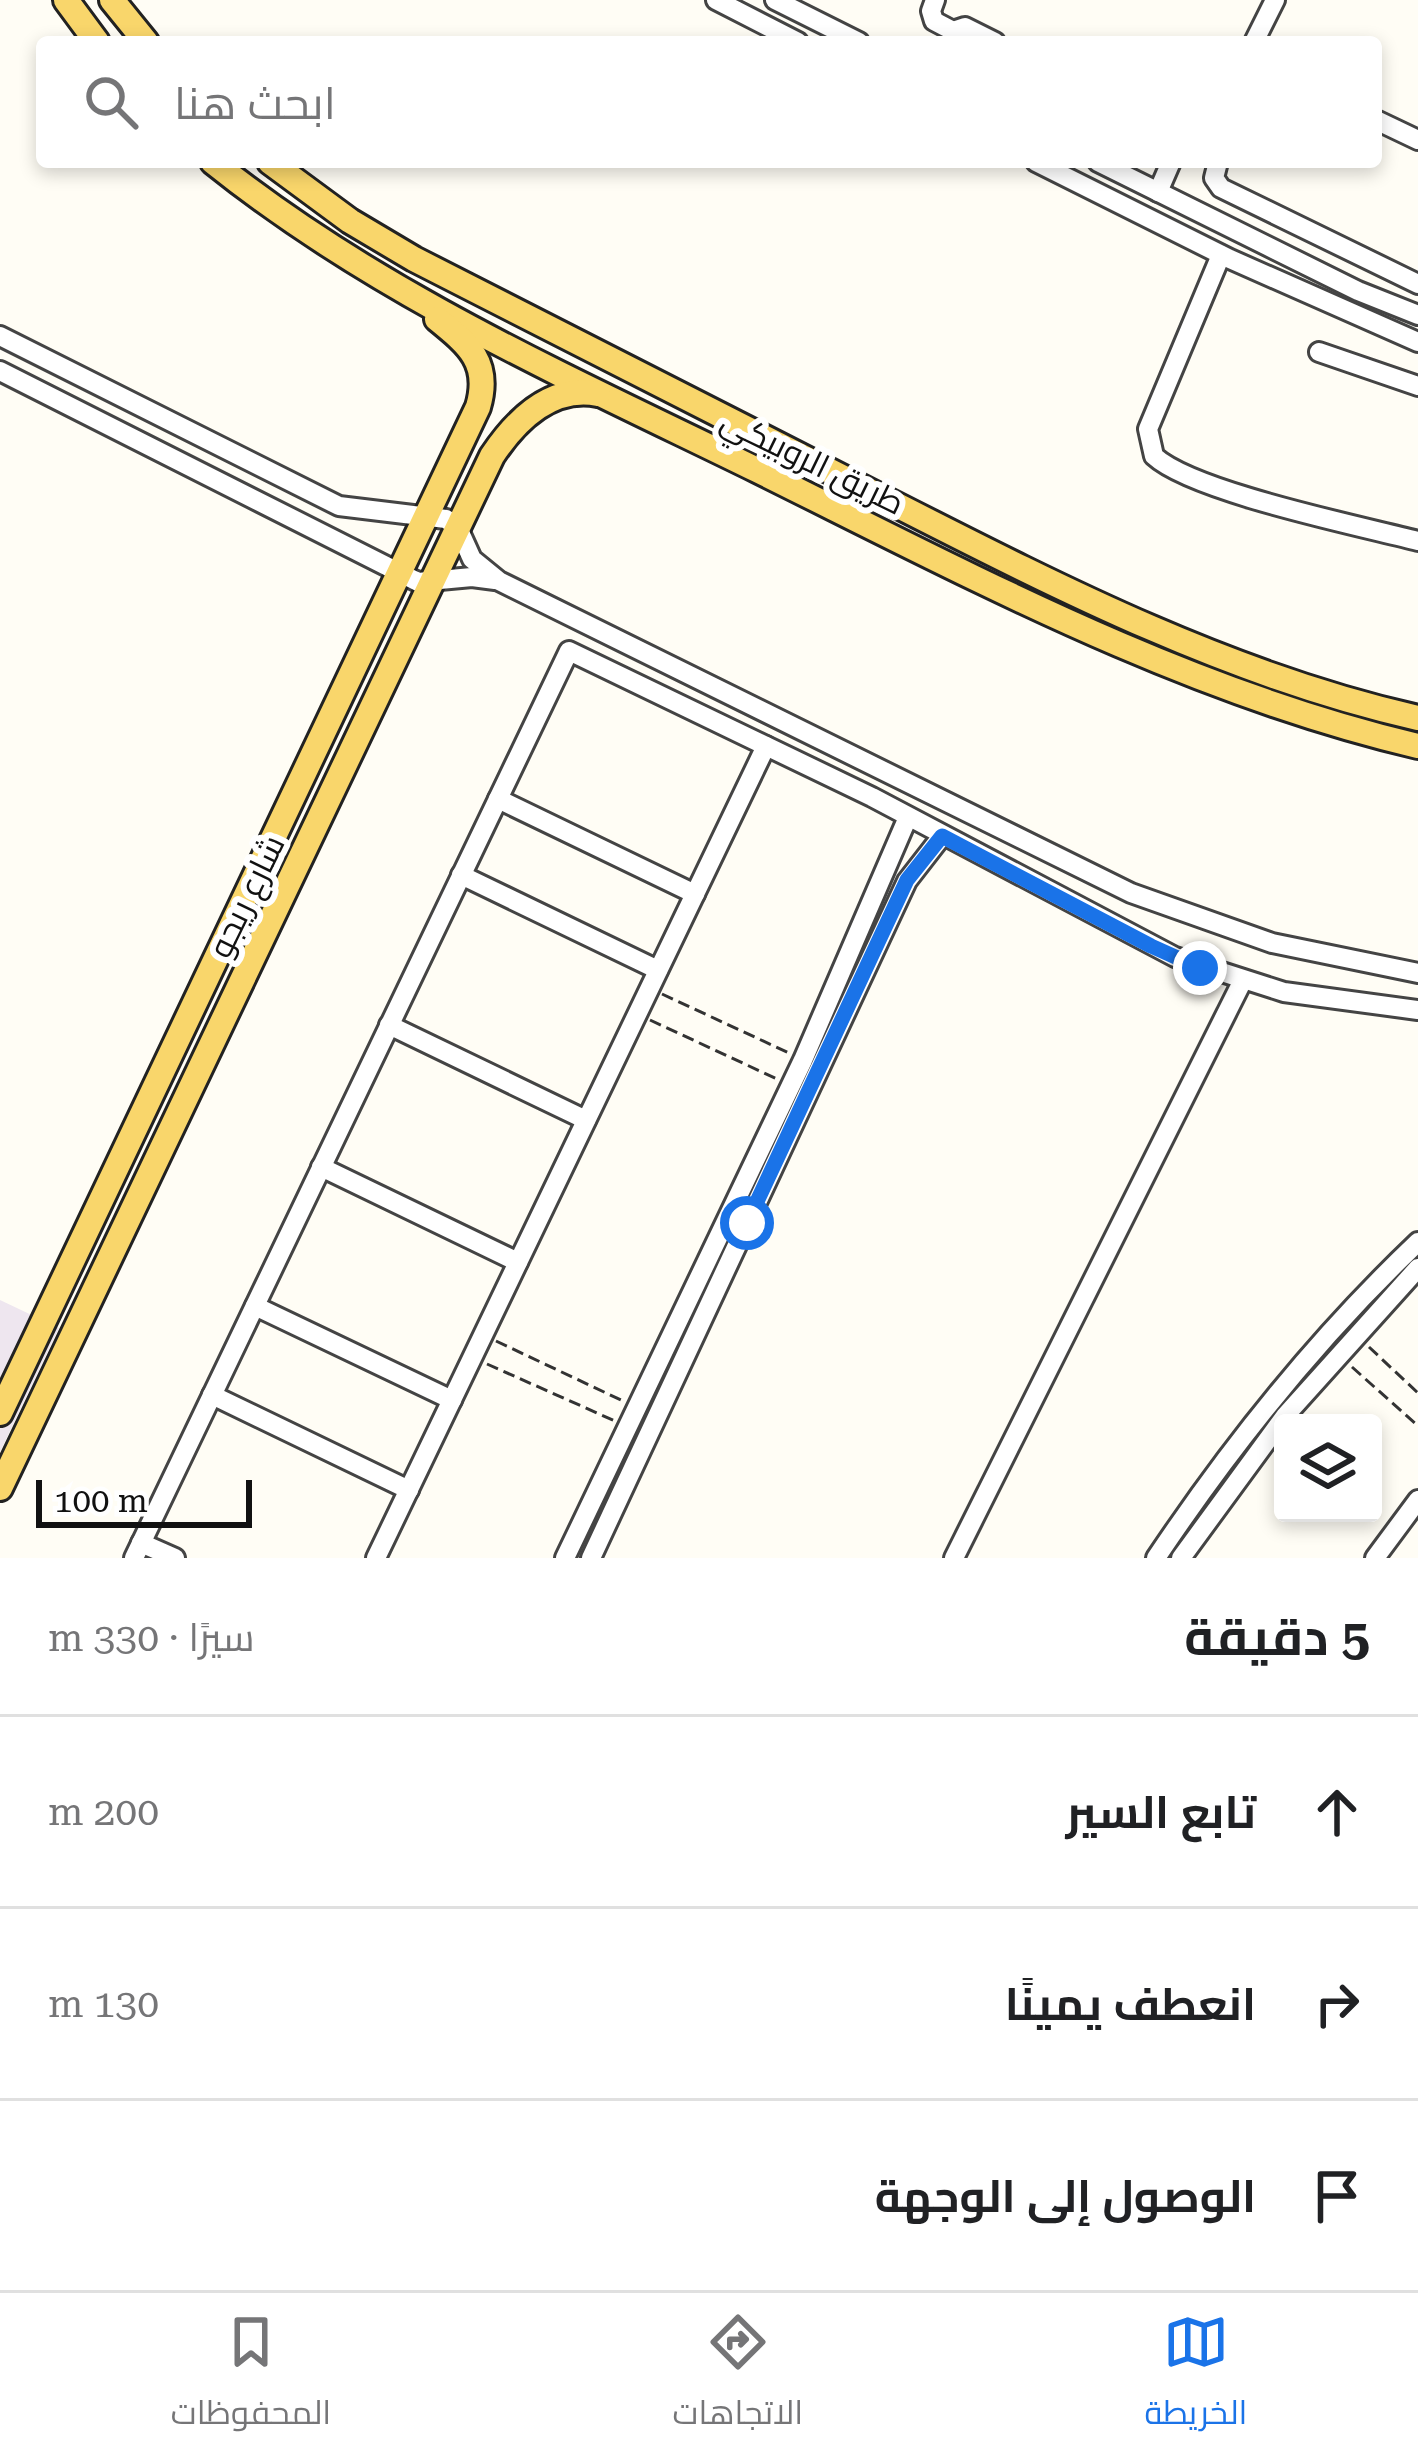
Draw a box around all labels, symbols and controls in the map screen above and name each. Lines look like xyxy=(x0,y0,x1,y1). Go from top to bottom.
search box xyxy=(36,36,1382,168)
icon: search xyxy=(78,69,144,135)
text: ابحث هنا xyxy=(174,77,336,130)
street label: طريق الروبيكي xyxy=(712,400,911,528)
street label: شارع ريجو xyxy=(200,829,295,965)
route end xyxy=(1173,941,1227,995)
route start xyxy=(720,1196,774,1250)
map controls xyxy=(1274,1414,1382,1522)
button: layers xyxy=(1274,1414,1382,1522)
scale bar xyxy=(36,1474,252,1527)
text: 100 m xyxy=(54,1481,148,1520)
text: 5 دقيقة xyxy=(1184,1608,1370,1667)
text: سيرًا · 330 m xyxy=(48,1615,255,1661)
icon: ahead xyxy=(1304,1779,1370,1845)
text: تابع السير xyxy=(1066,1786,1256,1839)
text: 200 m xyxy=(48,1789,159,1835)
icon: right xyxy=(1304,1971,1370,2037)
text: انعطف يمينًا xyxy=(1005,1978,1256,2031)
text: 130 m xyxy=(48,1981,159,2027)
icon: arrive xyxy=(1304,2163,1370,2229)
text: الوصول إلى الوجهة xyxy=(875,2170,1256,2223)
tab: المحفوظات xyxy=(171,2309,331,2443)
tab: الاتجاهات xyxy=(673,2309,803,2443)
tab: الخريطة xyxy=(1144,2309,1247,2443)

